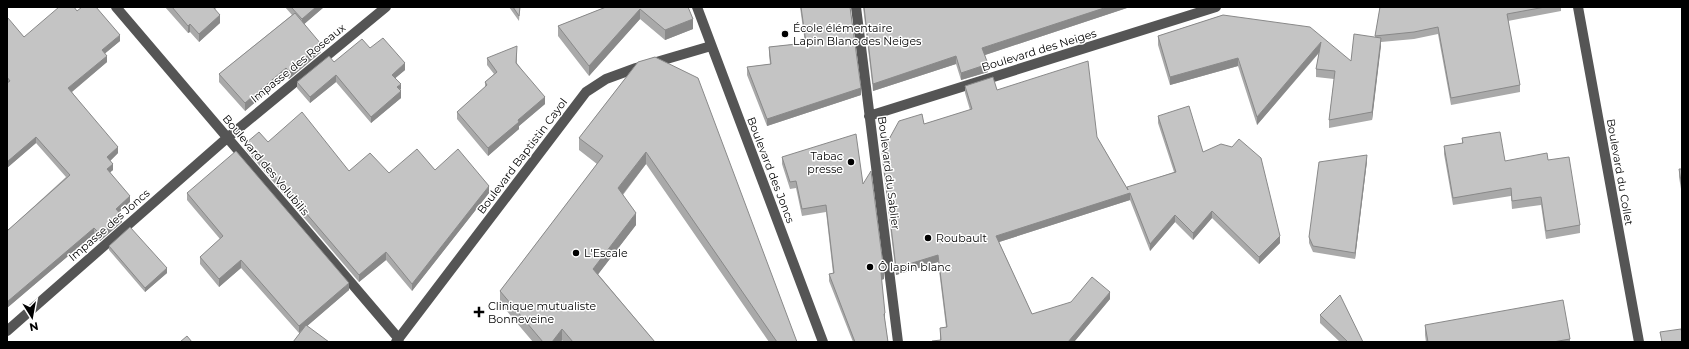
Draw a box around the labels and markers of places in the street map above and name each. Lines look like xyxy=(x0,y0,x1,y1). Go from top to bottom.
place label: École élémentaire Lapin Blanc des Neiges xyxy=(793,21,922,48)
marker: École élémentaire Lapin Blanc des Neiges xyxy=(780,29,790,39)
place label: Tabac presse xyxy=(807,149,843,176)
marker: Tabac presse xyxy=(846,157,856,167)
place label: Roubault xyxy=(936,231,987,245)
marker: Roubault xyxy=(923,233,933,243)
place label: L'Escale xyxy=(584,246,628,260)
marker: L'Escale xyxy=(571,248,581,258)
place label: Ô lapin blanc xyxy=(878,260,951,274)
marker: Ô lapin blanc xyxy=(865,262,875,272)
place label: Clinique mutualiste Bonneveine xyxy=(488,299,596,326)
marker: Clinique mutualiste Bonneveine xyxy=(473,306,485,318)

